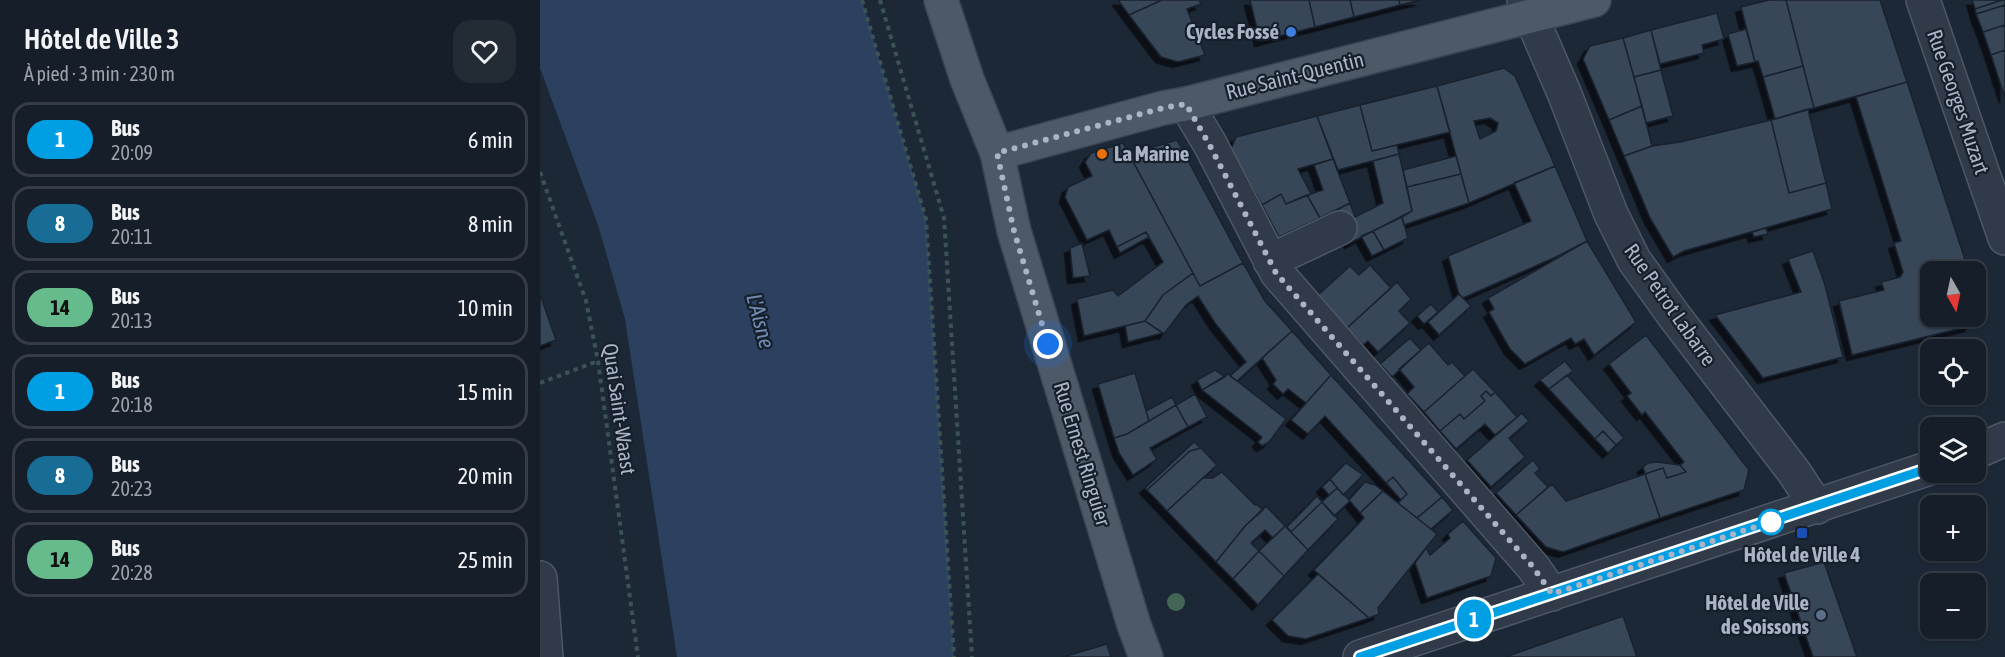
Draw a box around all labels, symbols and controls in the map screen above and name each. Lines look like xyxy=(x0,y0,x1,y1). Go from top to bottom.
place label: Cycles Fossé xyxy=(1186,19,1279,43)
button: heart xyxy=(453,20,516,83)
text: Hôtel de Ville 3 xyxy=(24,23,179,55)
marker: Cycles Fossé xyxy=(1284,25,1298,39)
street label: Rue Georges Muzart xyxy=(1923,26,1995,177)
street label: Rue Saint-Quentin xyxy=(1223,46,1366,104)
text: À pied · 3 min · 230 m xyxy=(24,62,175,85)
text: Bus xyxy=(111,115,140,141)
text: 1 xyxy=(55,127,65,151)
text: 6 min xyxy=(468,127,513,153)
text: 20:09 xyxy=(111,141,153,164)
place label: La Marine xyxy=(1114,141,1189,165)
marker: La Marine xyxy=(1095,147,1109,161)
text: Bus xyxy=(111,199,140,225)
text: 8 xyxy=(55,211,65,235)
text: 8 min xyxy=(468,211,513,237)
text: 20:11 xyxy=(111,225,153,248)
street label: Rue Petrot Labarre xyxy=(1620,239,1722,370)
north arrow xyxy=(1920,261,1986,327)
map controls xyxy=(1920,261,1986,639)
text: Bus xyxy=(111,283,140,309)
water label: L'Aisne xyxy=(741,291,781,351)
text: 14 xyxy=(50,295,70,319)
text: 10 min xyxy=(458,295,513,321)
text: 20:13 xyxy=(111,309,153,332)
your location xyxy=(1033,329,1063,359)
button: locate xyxy=(1920,339,1986,405)
street label: Quai Saint-Waast xyxy=(599,342,641,476)
text: Bus xyxy=(111,367,140,393)
text: 1 xyxy=(55,379,65,403)
text: 15 min xyxy=(458,379,513,405)
street label: Rue Ernest Ringuier xyxy=(1050,379,1117,529)
text: 20:18 xyxy=(111,393,153,416)
button: layers xyxy=(1920,417,1986,483)
text: Bus xyxy=(111,451,140,477)
text: 8 xyxy=(55,463,65,487)
text: 20 min xyxy=(458,463,513,489)
text: 20:23 xyxy=(111,477,153,500)
button: + xyxy=(1920,495,1986,561)
unlabelled marker xyxy=(1758,509,1784,535)
marker: Hôtel de Ville 4 xyxy=(1795,526,1809,540)
text: Bus xyxy=(111,535,140,561)
place label: Hôtel de Ville 4 xyxy=(1744,542,1860,566)
text: 14 xyxy=(50,547,70,571)
text: 25 min xyxy=(458,547,513,573)
text: 20:28 xyxy=(111,561,153,584)
button: − xyxy=(1920,573,1986,639)
place label: Hôtel de Ville de Soissons xyxy=(1705,590,1810,638)
line badge: 1 xyxy=(1454,600,1494,638)
text: 1 xyxy=(1469,607,1479,631)
marker: Hôtel de Ville de Soissons xyxy=(1814,608,1828,622)

